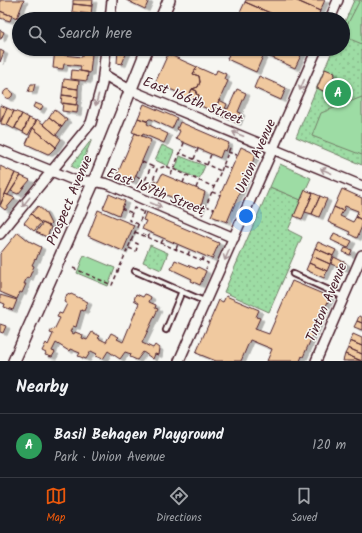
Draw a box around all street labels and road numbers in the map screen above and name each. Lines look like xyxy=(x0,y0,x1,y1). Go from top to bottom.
street label: East 166th Street xyxy=(139,71,246,131)
street label: Union Avenue xyxy=(230,115,282,197)
street label: Prospect Avenue xyxy=(41,151,99,249)
street label: East 167th Street xyxy=(103,162,209,222)
street label: Tinton Avenue xyxy=(300,259,354,346)

